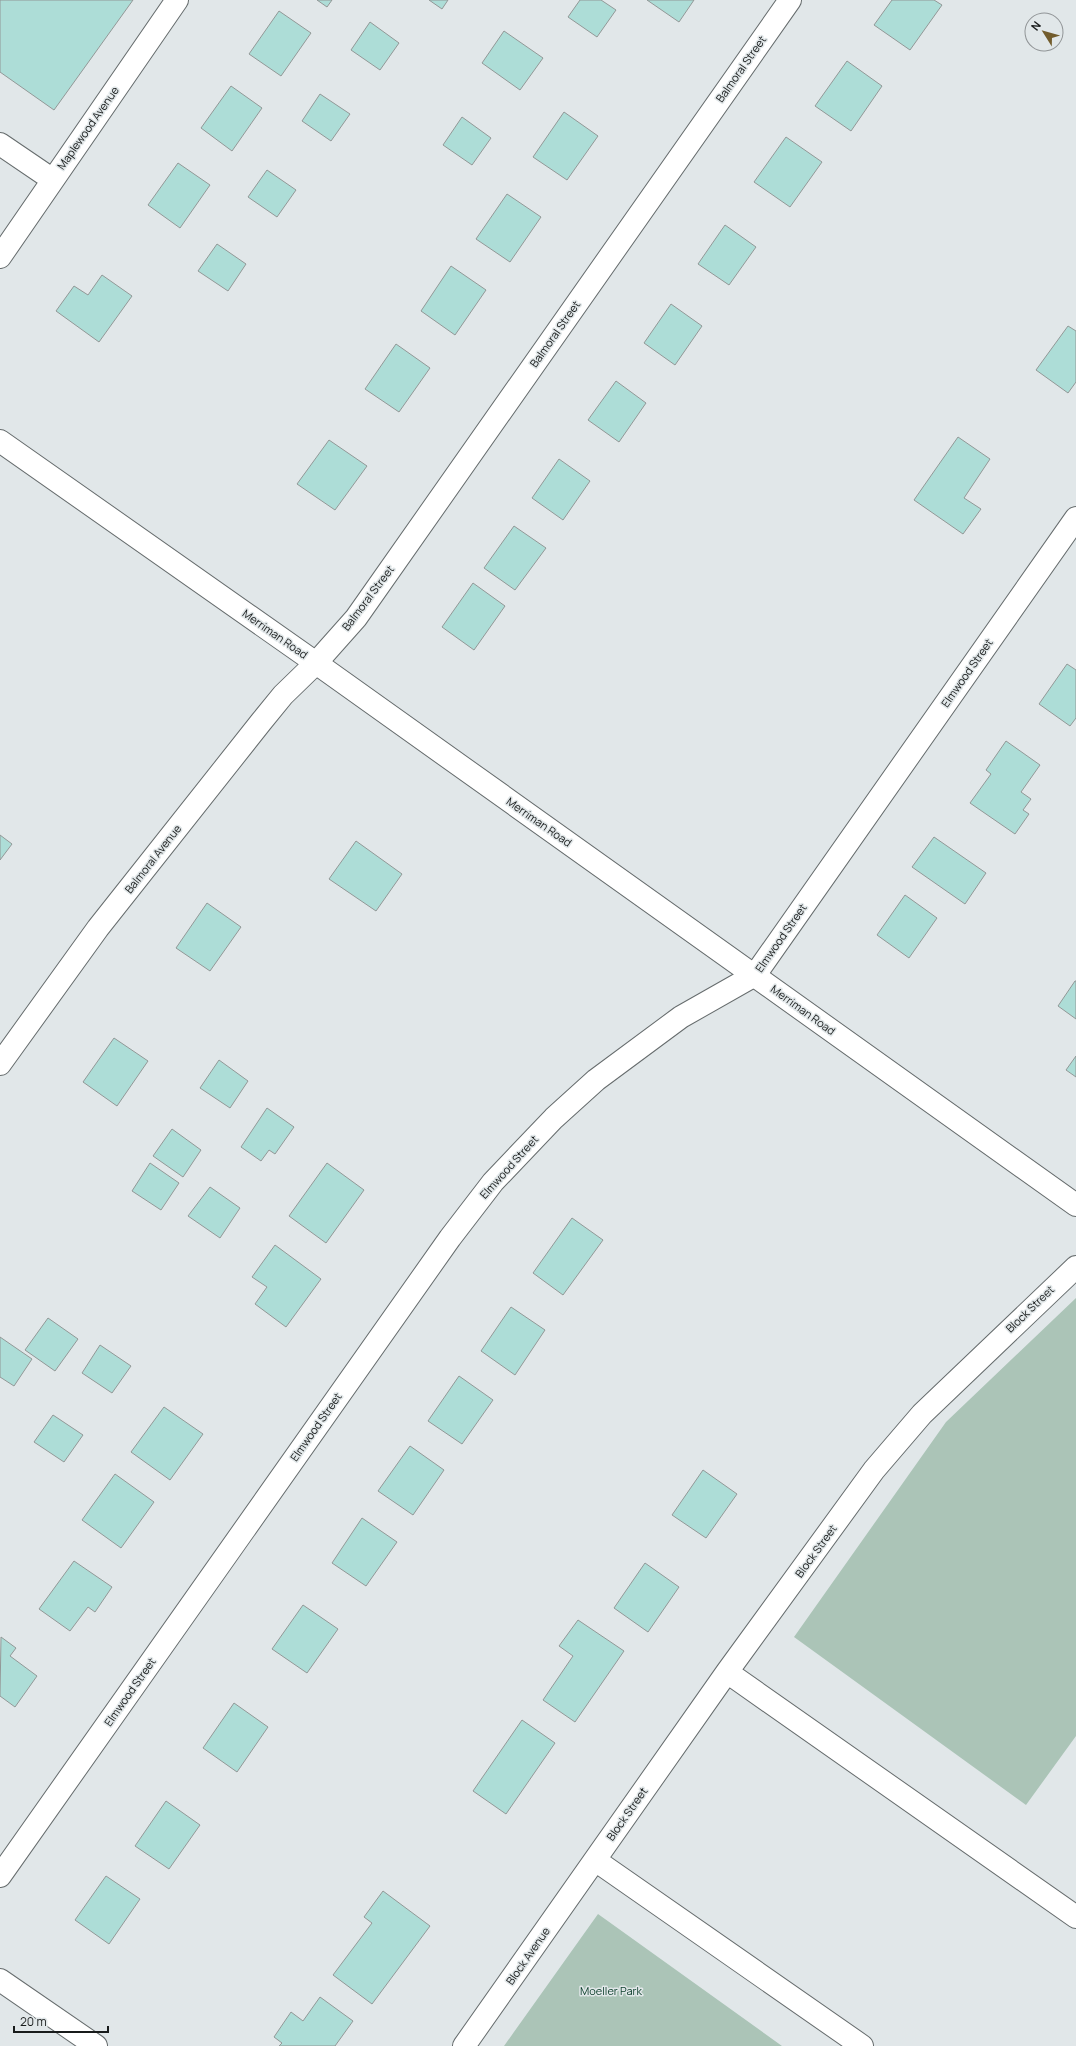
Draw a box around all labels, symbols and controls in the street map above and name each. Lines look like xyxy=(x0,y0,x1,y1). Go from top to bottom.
north arrow xyxy=(1024,12,1064,52)
text: N xyxy=(1027,18,1044,33)
street label: Balmoral Street xyxy=(712,32,769,105)
street label: Maplewood Avenue xyxy=(53,83,122,172)
street label: Balmoral Street xyxy=(526,297,583,370)
street label: Balmoral Street xyxy=(338,562,397,633)
street label: Merriman Road xyxy=(240,606,311,662)
street label: Elmwood Street xyxy=(937,635,996,710)
street label: Merriman Road xyxy=(504,794,575,850)
street label: Balmoral Avenue xyxy=(121,821,185,896)
street label: Elmwood Street xyxy=(751,900,810,975)
street label: Merriman Road xyxy=(768,981,839,1038)
street label: Elmwood Street xyxy=(476,1132,541,1202)
street label: Block Street xyxy=(1002,1282,1057,1336)
street label: Elmwood Street xyxy=(286,1389,345,1464)
street label: Block Street xyxy=(791,1521,840,1580)
street label: Elmwood Street xyxy=(100,1654,159,1729)
street label: Block Street xyxy=(603,1784,650,1843)
street label: Block Avenue xyxy=(502,1923,553,1988)
park label: Moeller Park xyxy=(580,1983,642,1998)
scale bar xyxy=(14,2008,108,2034)
text: 20 m xyxy=(20,2013,47,2030)

